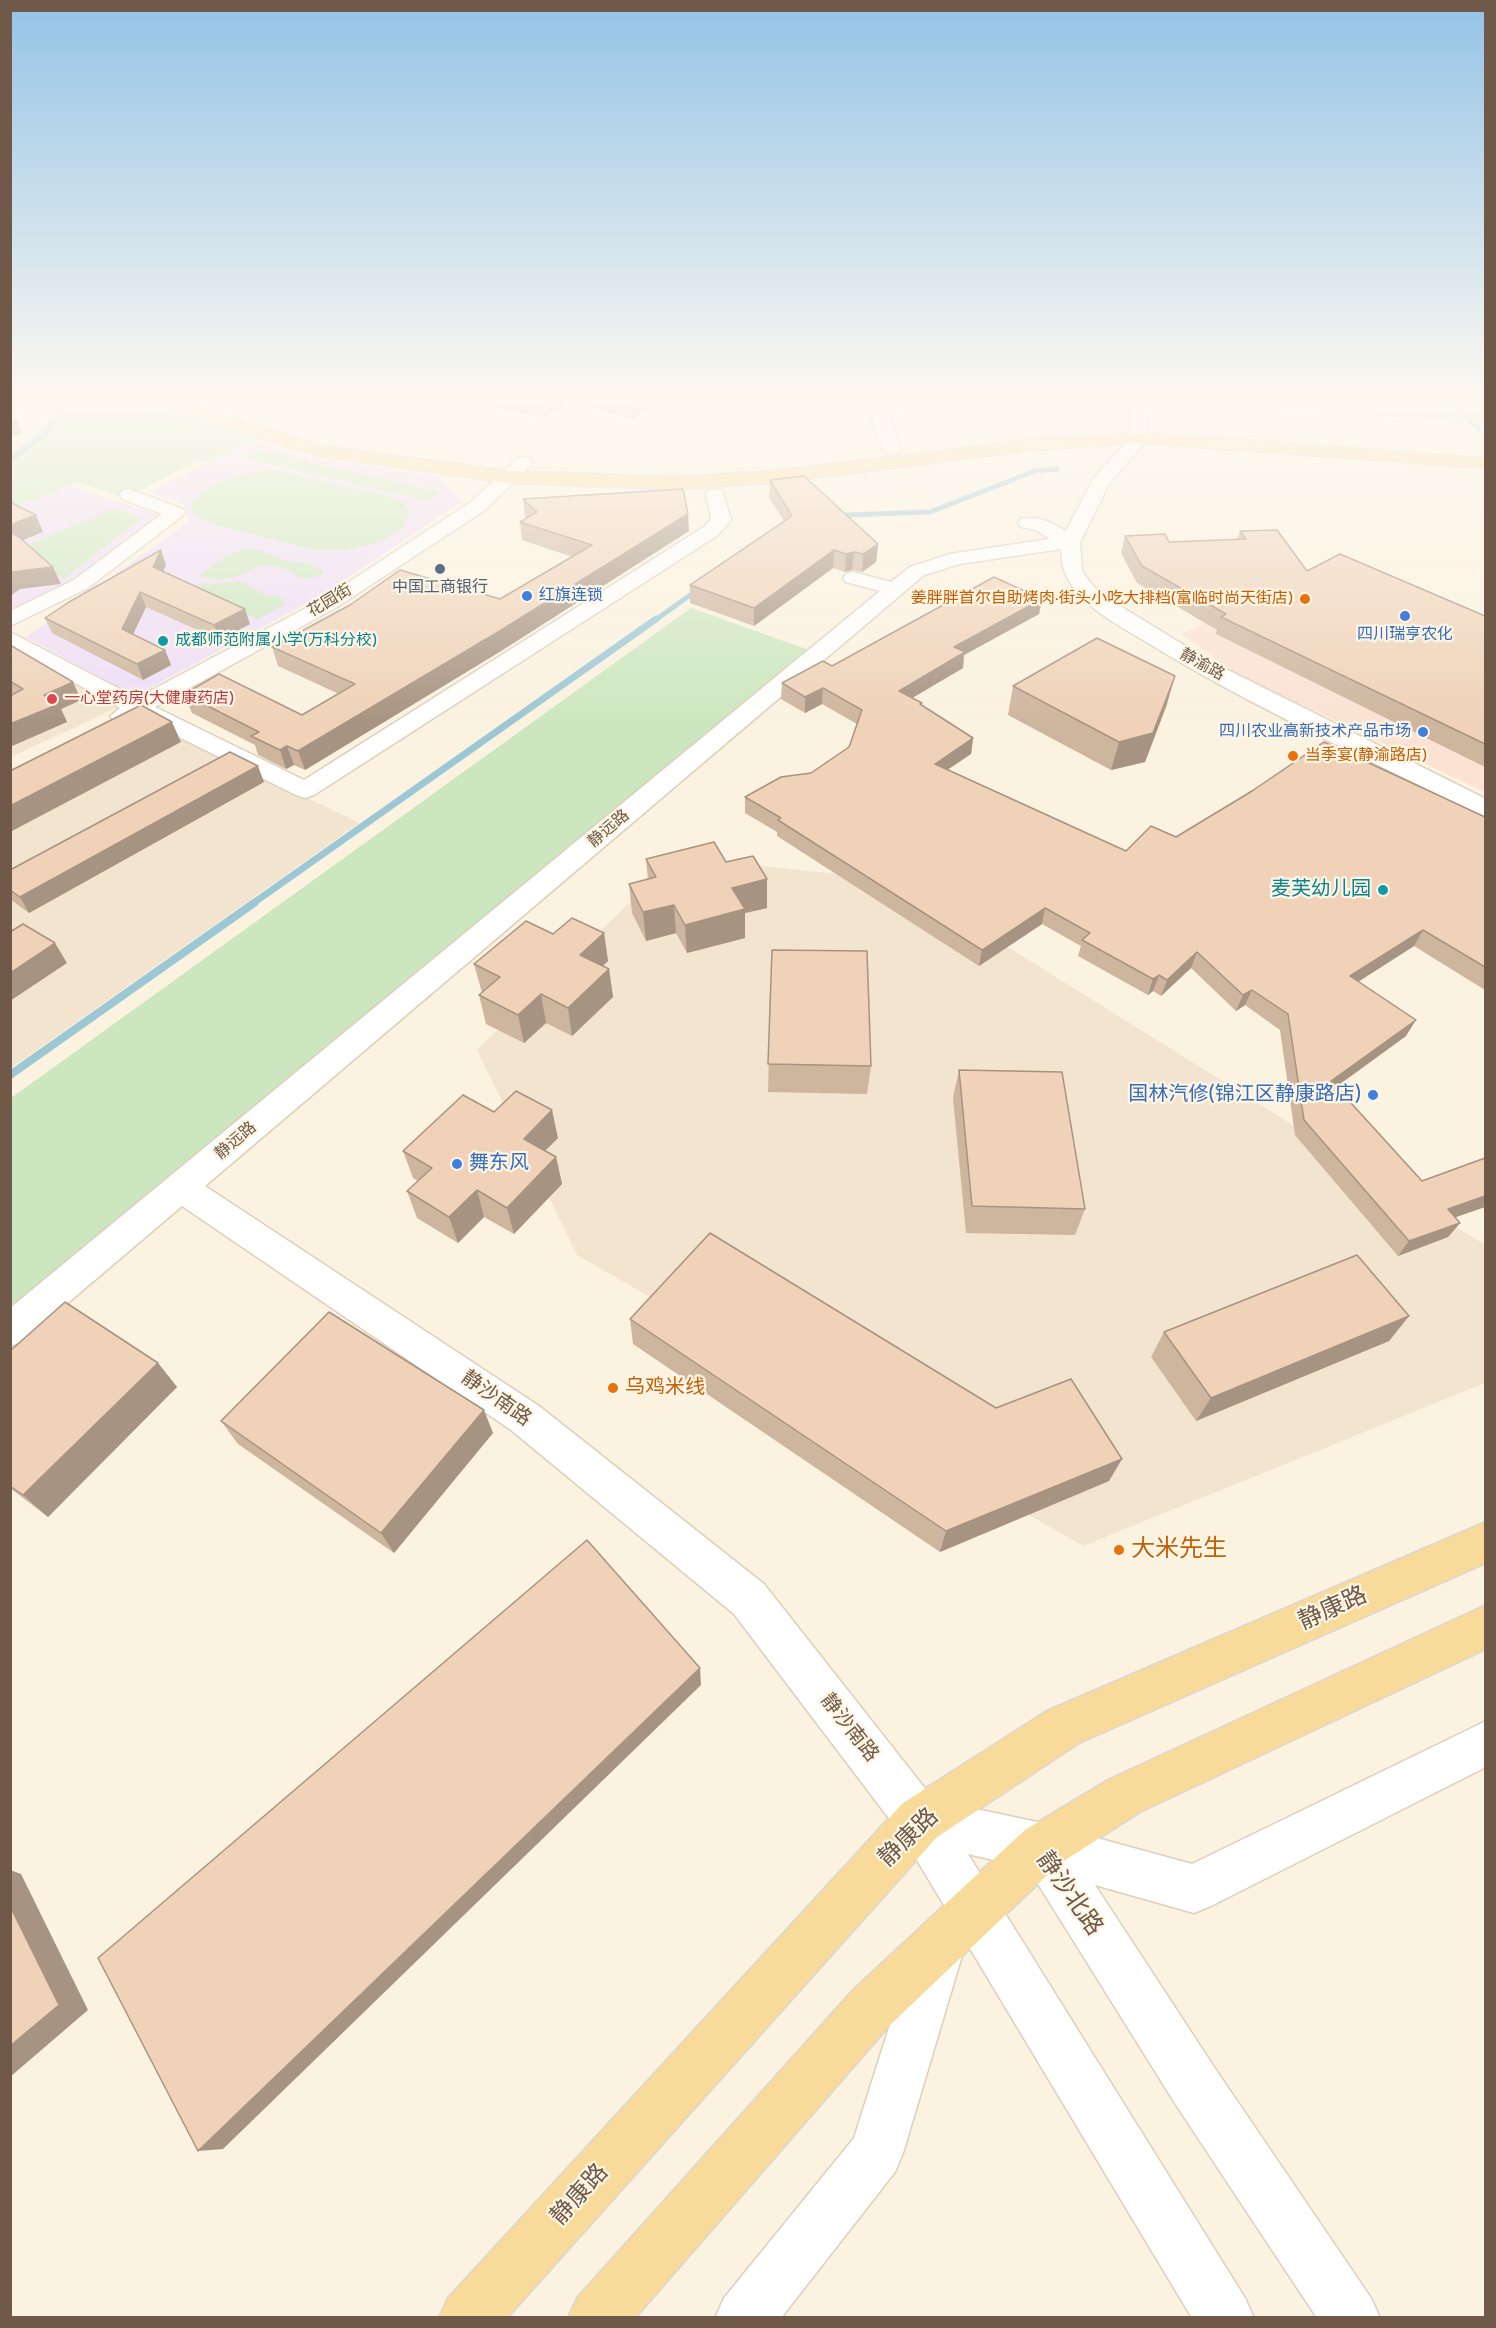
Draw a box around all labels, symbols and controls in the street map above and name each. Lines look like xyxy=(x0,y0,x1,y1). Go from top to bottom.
marker: 中国工商银行 xyxy=(433,562,447,576)
place label: 中国工商银行 xyxy=(392,578,488,598)
street label: 花园街 xyxy=(304,580,356,622)
place label: 红旗连锁 xyxy=(539,586,603,606)
marker: 红旗连锁 xyxy=(520,589,534,603)
place label: 姜胖胖首尔自助烤肉·街头小吃大排档(富临时尚天街店) xyxy=(911,589,1293,609)
marker: 姜胖胖首尔自助烤肉·街头小吃大排档(富临时尚天街店) xyxy=(1298,592,1312,606)
marker: 四川瑞亨农化 xyxy=(1398,609,1412,623)
place label: 四川瑞亨农化 xyxy=(1357,625,1453,645)
place label: 成都师范附属小学(万科分校) xyxy=(175,631,377,651)
marker: 成都师范附属小学(万科分校) xyxy=(156,634,170,648)
street label: 静渝路 xyxy=(1176,645,1228,685)
place label: 一心堂药房(大健康药店) xyxy=(64,689,234,709)
marker: 一心堂药房(大健康药店) xyxy=(45,692,59,706)
place label: 四川农业高新技术产品市场 xyxy=(1219,722,1411,742)
marker: 四川农业高新技术产品市场 xyxy=(1416,725,1430,739)
place label: 当季宴(静渝路店) xyxy=(1305,746,1427,766)
marker: 当季宴(静渝路店) xyxy=(1286,749,1300,763)
street label: 静远路 xyxy=(584,806,634,852)
place label: 麦芙幼儿园 xyxy=(1271,878,1371,902)
marker: 麦芙幼儿园 xyxy=(1376,883,1390,897)
place label: 国林汽修(锦江区静康路店) xyxy=(1129,1083,1361,1107)
marker: 国林汽修(锦江区静康路店) xyxy=(1366,1088,1380,1102)
street label: 静远路 xyxy=(211,1118,261,1164)
place label: 舞东风 xyxy=(469,1152,529,1176)
marker: 舞东风 xyxy=(450,1157,464,1171)
street label: 静沙南路 xyxy=(456,1366,536,1432)
place label: 乌鸡米线 xyxy=(625,1376,705,1400)
marker: 乌鸡米线 xyxy=(606,1381,620,1395)
place label: 大米先生 xyxy=(1131,1536,1227,1564)
marker: 大米先生 xyxy=(1112,1543,1126,1557)
street label: 静康路 xyxy=(1294,1581,1372,1637)
street label: 静沙南路 xyxy=(815,1689,883,1767)
street label: 静康路 xyxy=(873,1803,945,1873)
street label: 静沙北路 xyxy=(1030,1846,1108,1942)
street label: 静康路 xyxy=(545,2159,615,2231)

